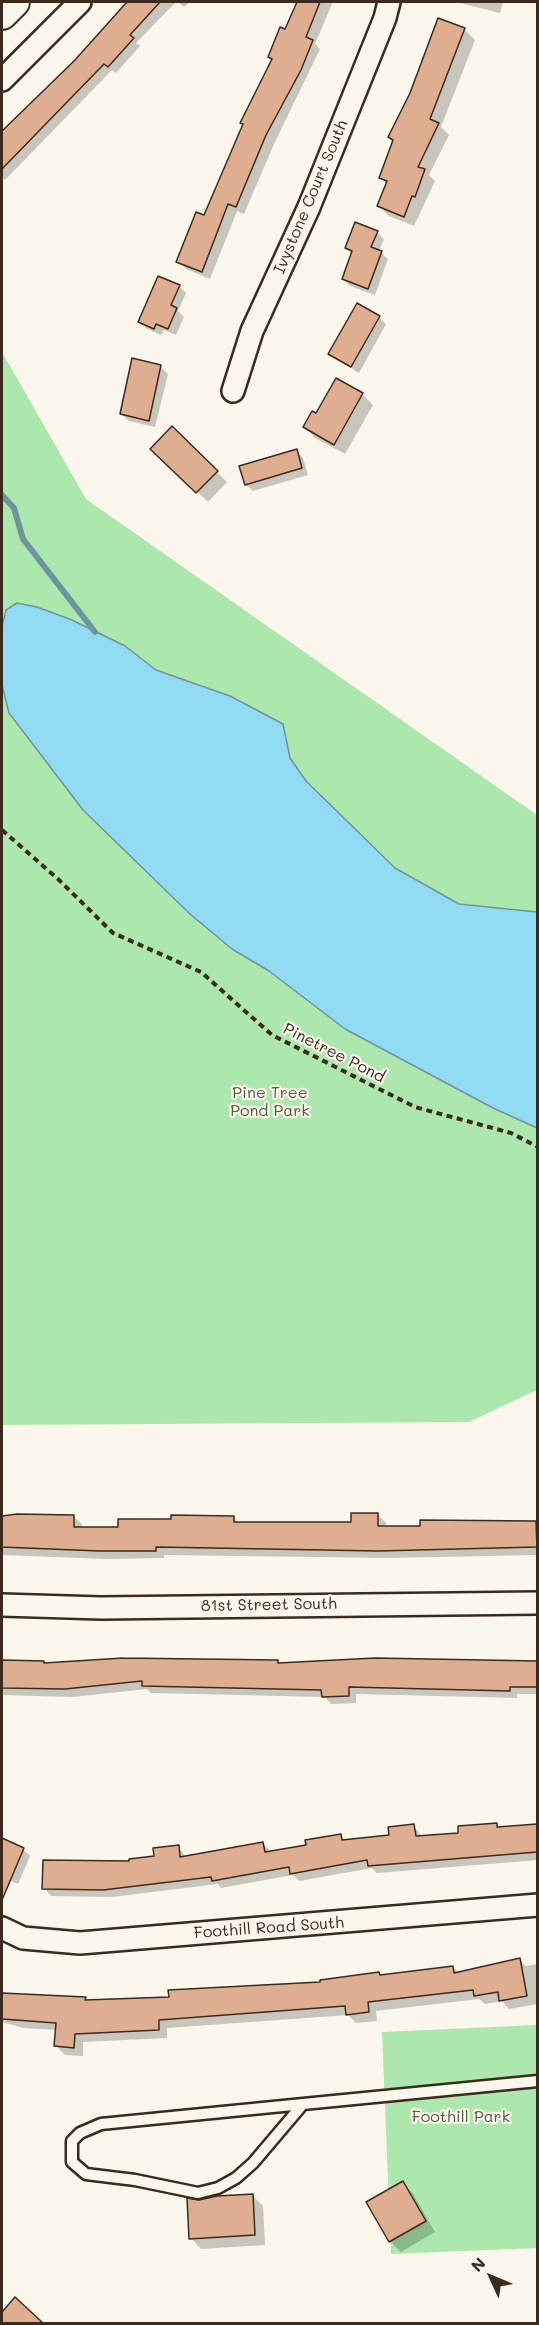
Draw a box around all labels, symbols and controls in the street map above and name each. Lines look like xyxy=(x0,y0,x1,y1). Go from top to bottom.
street label: Ivystone Court South xyxy=(270,117,352,277)
street label: Pinetree Pond xyxy=(280,1019,388,1087)
park label: Pine Tree Pond Park xyxy=(230,1083,310,1121)
street label: 81st Street South xyxy=(201,1594,337,1616)
street label: Foothill Road South xyxy=(193,1913,345,1943)
park label: Foothill Park xyxy=(412,2107,510,2127)
north arrow xyxy=(461,2247,521,2307)
text: N xyxy=(466,2252,489,2276)

